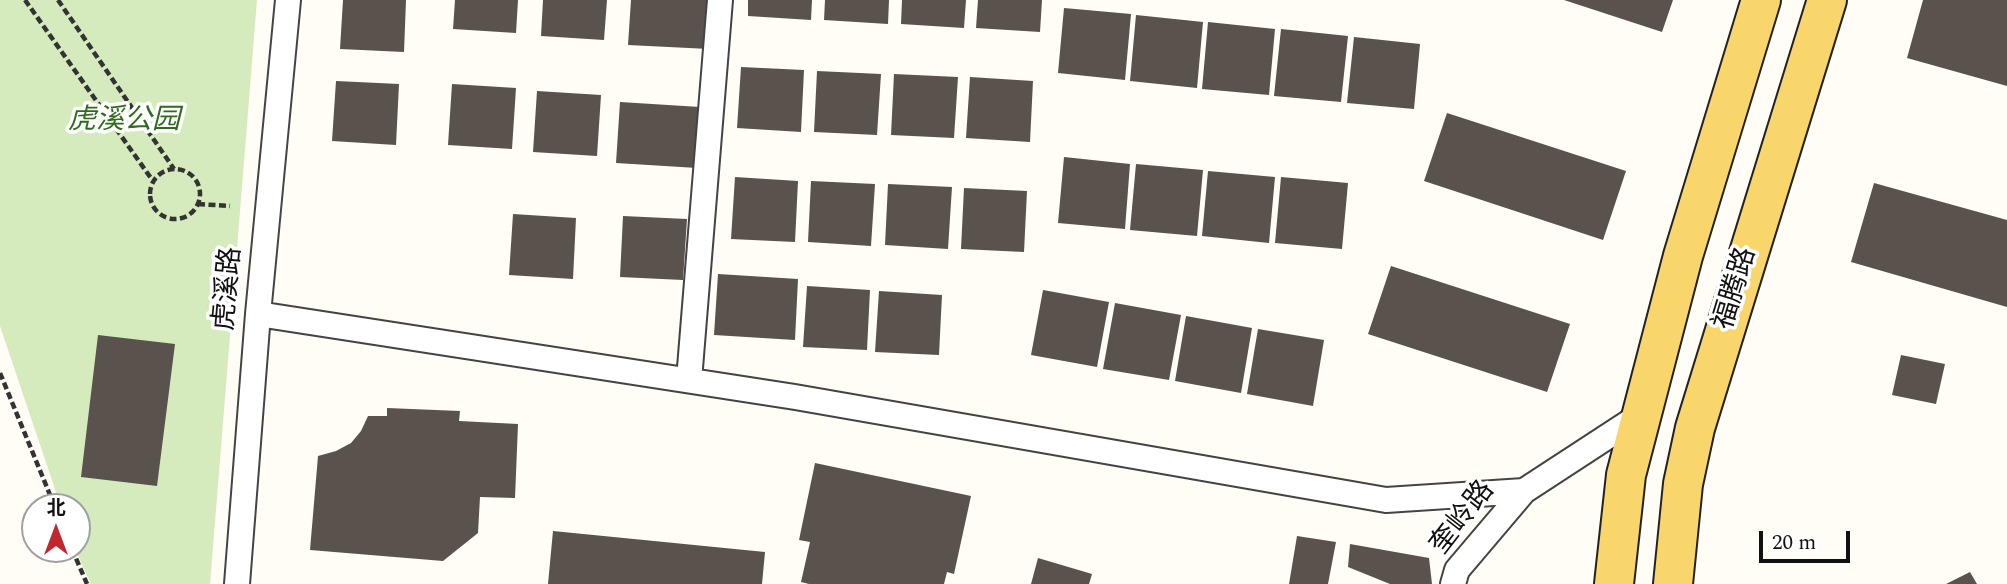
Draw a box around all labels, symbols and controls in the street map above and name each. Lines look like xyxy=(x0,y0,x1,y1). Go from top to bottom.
park label: 虎溪公园 xyxy=(68,106,180,140)
street label: 福腾路 xyxy=(1709,244,1765,334)
street label: 虎溪路 xyxy=(210,246,250,332)
street label: 奎岭路 xyxy=(1425,476,1503,562)
north arrow xyxy=(21,493,91,563)
text: 北 xyxy=(46,494,66,523)
scale bar xyxy=(1762,518,1853,562)
text: 20 m xyxy=(1772,527,1816,559)

